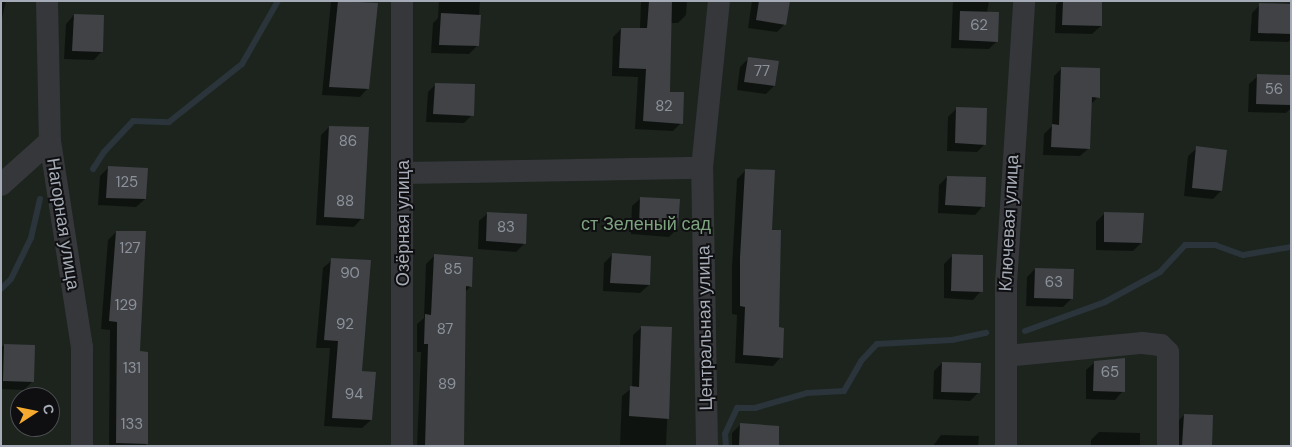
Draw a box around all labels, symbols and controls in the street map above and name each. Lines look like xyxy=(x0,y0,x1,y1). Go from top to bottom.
house number: 62 xyxy=(970,17,988,35)
house number: 77 xyxy=(754,63,770,81)
house number: 56 xyxy=(1265,81,1283,99)
house number: 82 xyxy=(655,98,673,116)
house number: 86 xyxy=(339,133,357,151)
street label: Ключевая улица xyxy=(995,154,1023,292)
street label: Нагорная улица xyxy=(42,157,84,291)
street label: Озёрная улица xyxy=(392,160,414,286)
house number: 125 xyxy=(116,174,138,192)
house number: 88 xyxy=(336,193,354,211)
park label: ст Зеленый сад xyxy=(581,213,711,235)
house number: 83 xyxy=(497,219,515,237)
house number: 127 xyxy=(119,240,141,258)
street label: Центральная улица xyxy=(693,245,717,411)
house number: 85 xyxy=(444,261,462,279)
house number: 90 xyxy=(340,265,360,283)
house number: 63 xyxy=(1045,274,1063,292)
house number: 129 xyxy=(115,297,137,315)
house number: 92 xyxy=(336,316,354,334)
house number: 87 xyxy=(437,321,453,339)
house number: 131 xyxy=(123,360,141,378)
house number: 65 xyxy=(1101,364,1119,382)
house number: 89 xyxy=(438,376,456,394)
house number: 94 xyxy=(345,386,363,404)
north arrow xyxy=(10,387,60,437)
text: С xyxy=(39,403,59,416)
house number: 133 xyxy=(121,416,143,434)

